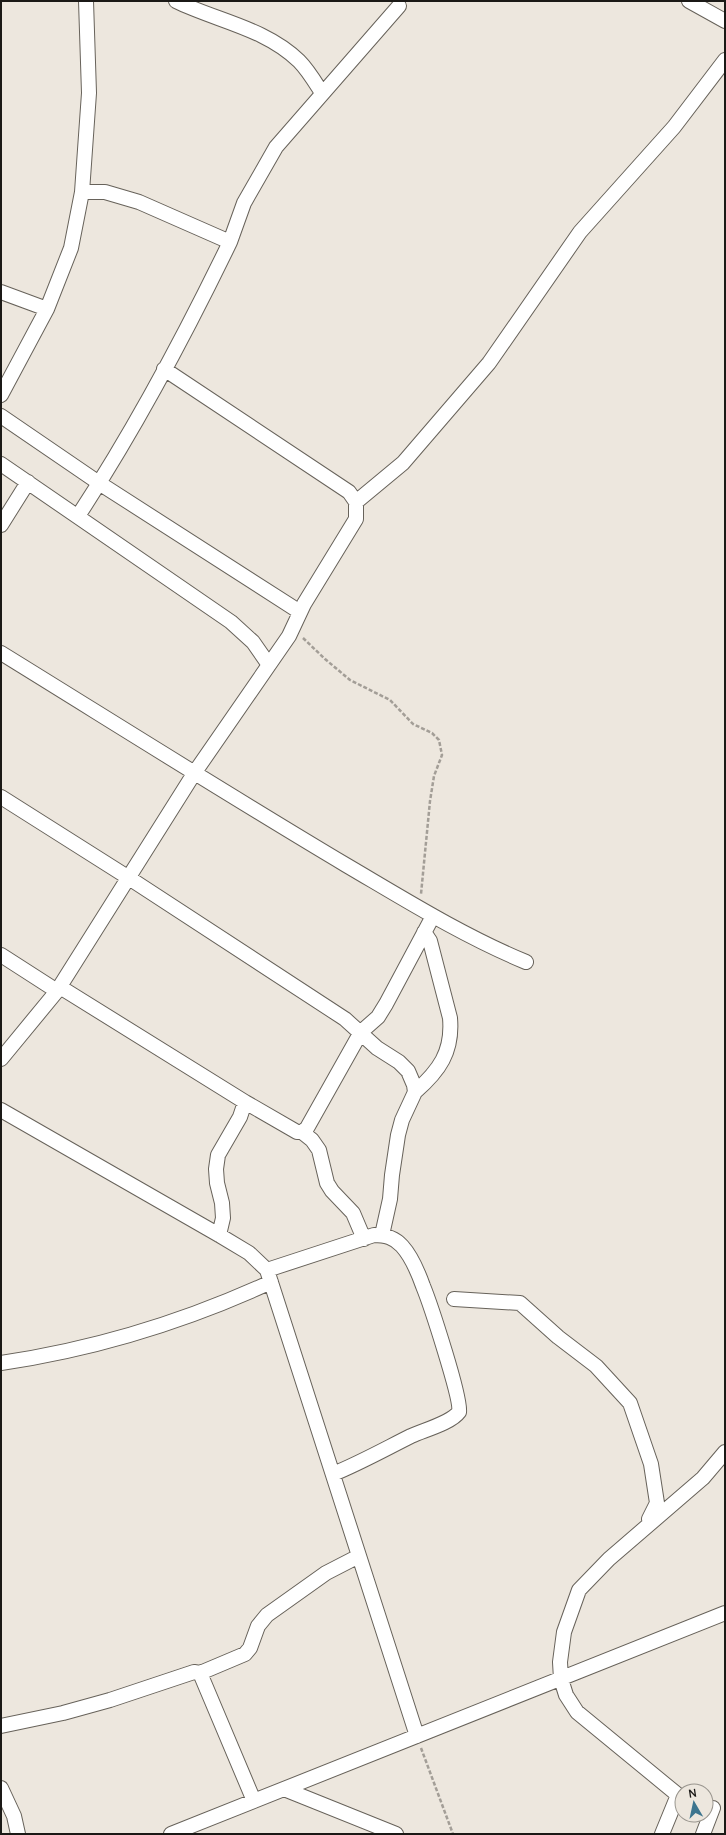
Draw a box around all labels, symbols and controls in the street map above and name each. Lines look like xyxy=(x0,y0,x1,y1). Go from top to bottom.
north arrow xyxy=(674,1783,714,1823)
text: N xyxy=(687,1785,698,1801)

